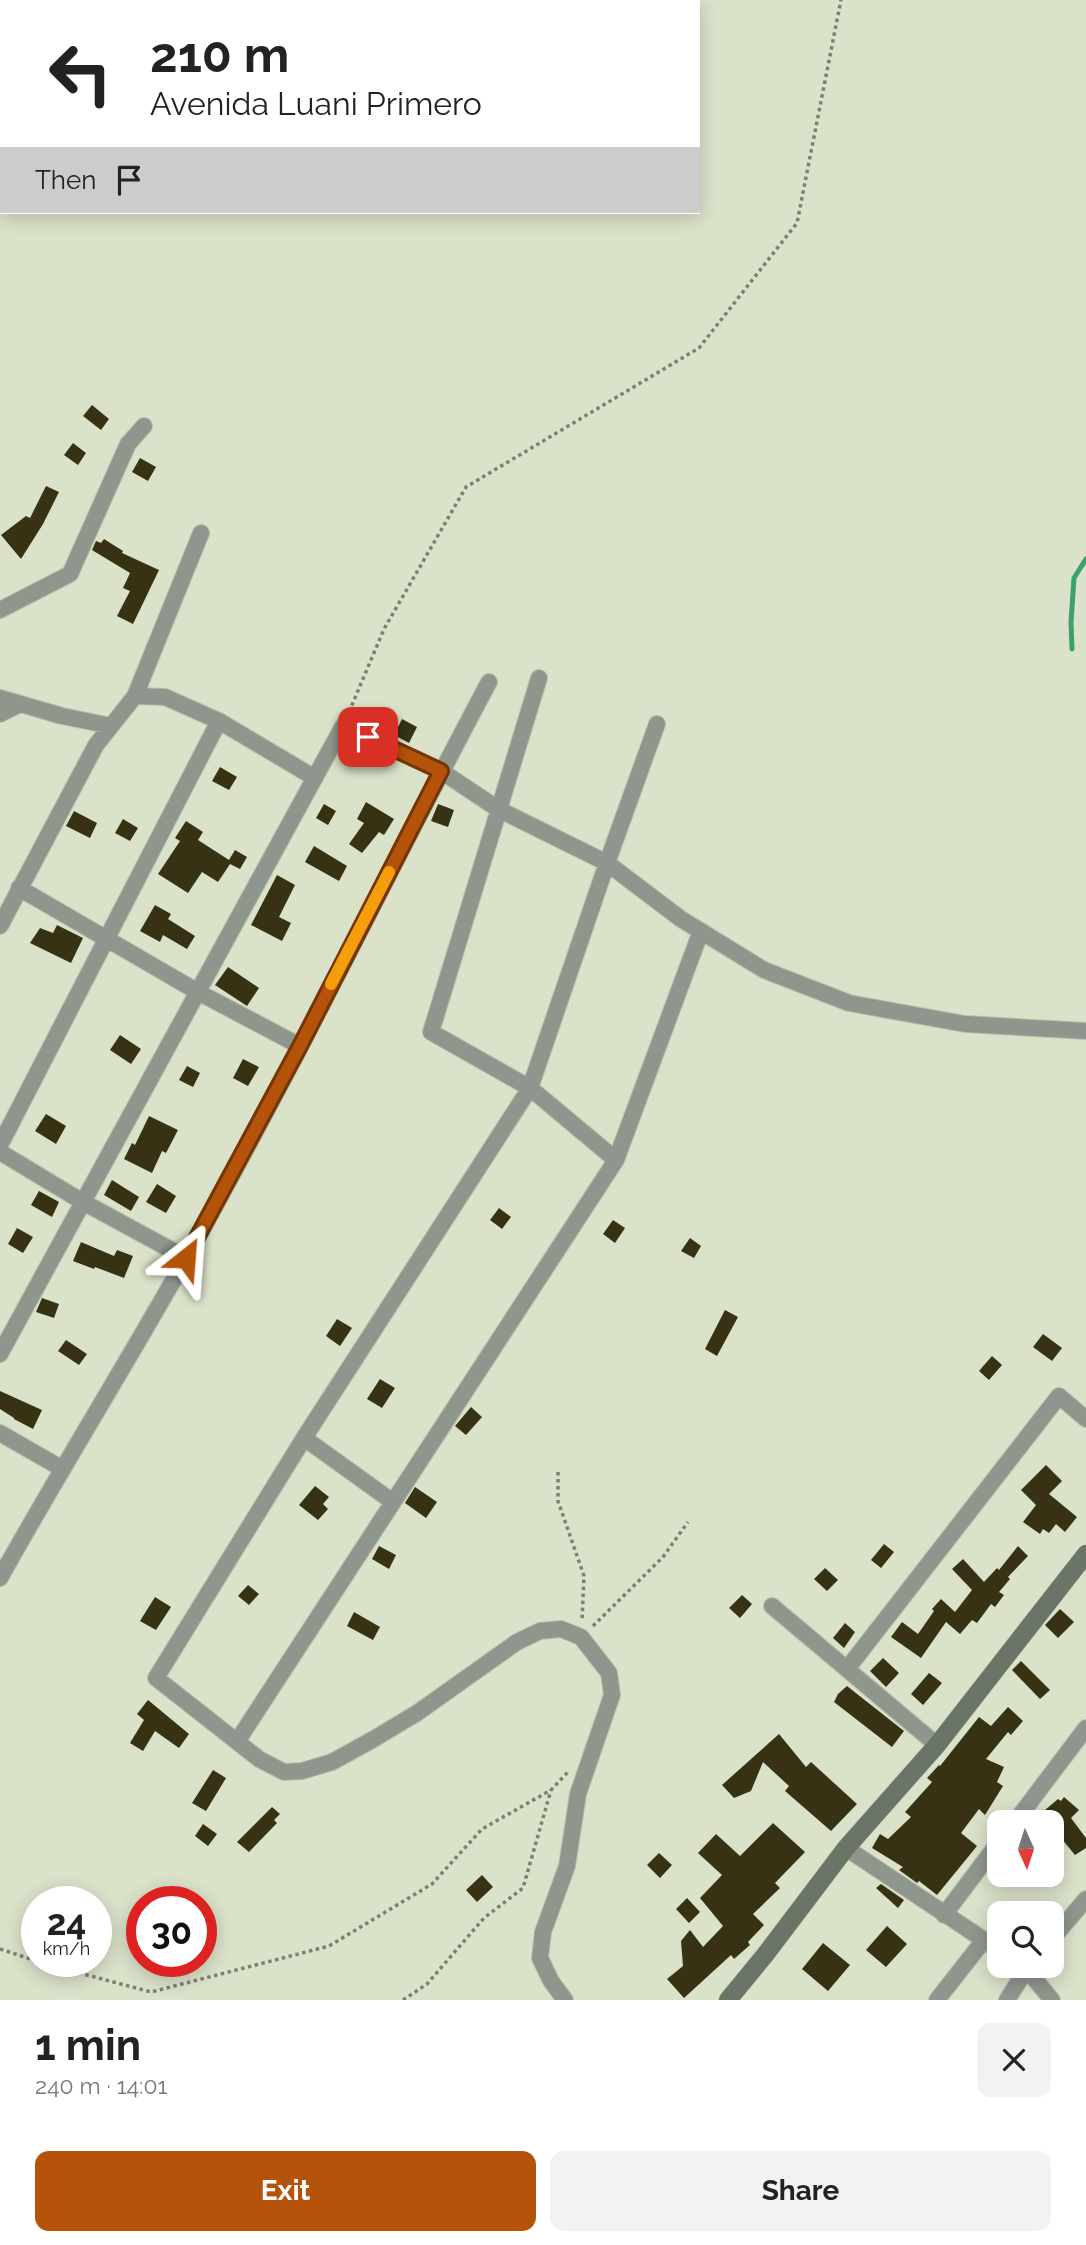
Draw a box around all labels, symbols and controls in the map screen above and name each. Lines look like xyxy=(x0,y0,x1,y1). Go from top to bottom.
text: 210 m xyxy=(150,26,289,83)
icon: left xyxy=(35,28,126,119)
text: Avenida Luani Primero xyxy=(150,85,482,122)
icon: arrive xyxy=(110,161,148,199)
text: Then xyxy=(35,165,96,195)
pin xyxy=(338,707,398,767)
icon: arrive xyxy=(349,718,387,756)
position arrow xyxy=(149,1221,223,1295)
north arrow xyxy=(987,1810,1064,1886)
map controls xyxy=(987,1810,1064,1978)
speed limit sign: 30 xyxy=(126,1886,217,1977)
button: search xyxy=(987,1901,1064,1978)
text: 24 xyxy=(47,1902,86,1943)
text: km/h xyxy=(43,1938,90,1959)
text: 1 min xyxy=(35,2021,141,2070)
button: close xyxy=(977,2023,1051,2097)
text: 240 m · 14:01 xyxy=(35,2072,167,2099)
button: Exit xyxy=(35,2151,536,2231)
button: Share xyxy=(550,2151,1051,2231)

